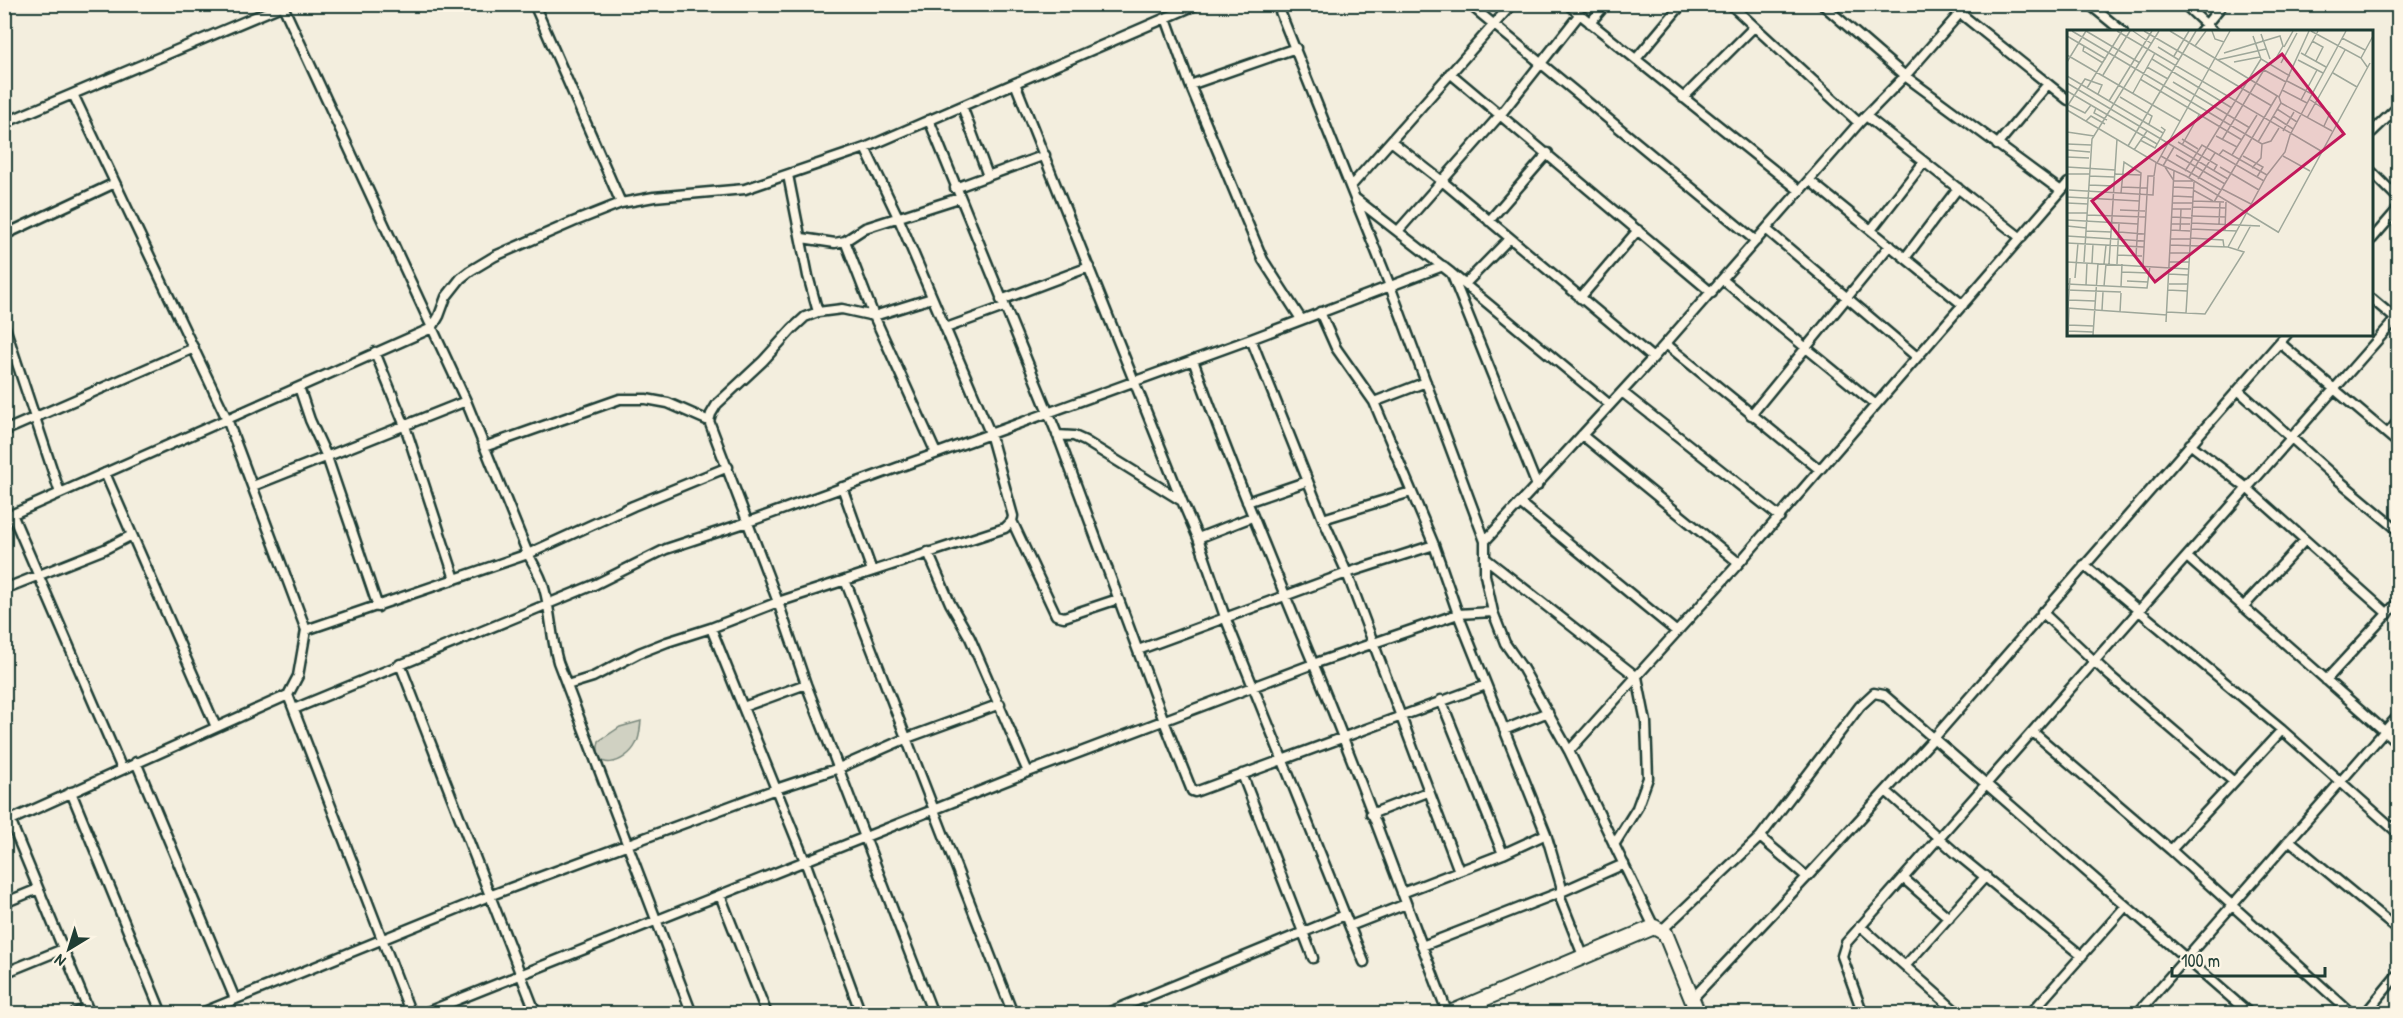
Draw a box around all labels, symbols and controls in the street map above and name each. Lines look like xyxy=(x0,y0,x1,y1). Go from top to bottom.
inset map xyxy=(2067,30,2373,336)
north arrow xyxy=(39,919,99,979)
scale bar xyxy=(2172,940,2325,978)
text: 100 m xyxy=(2181,948,2220,973)
text: N xyxy=(49,949,70,972)

